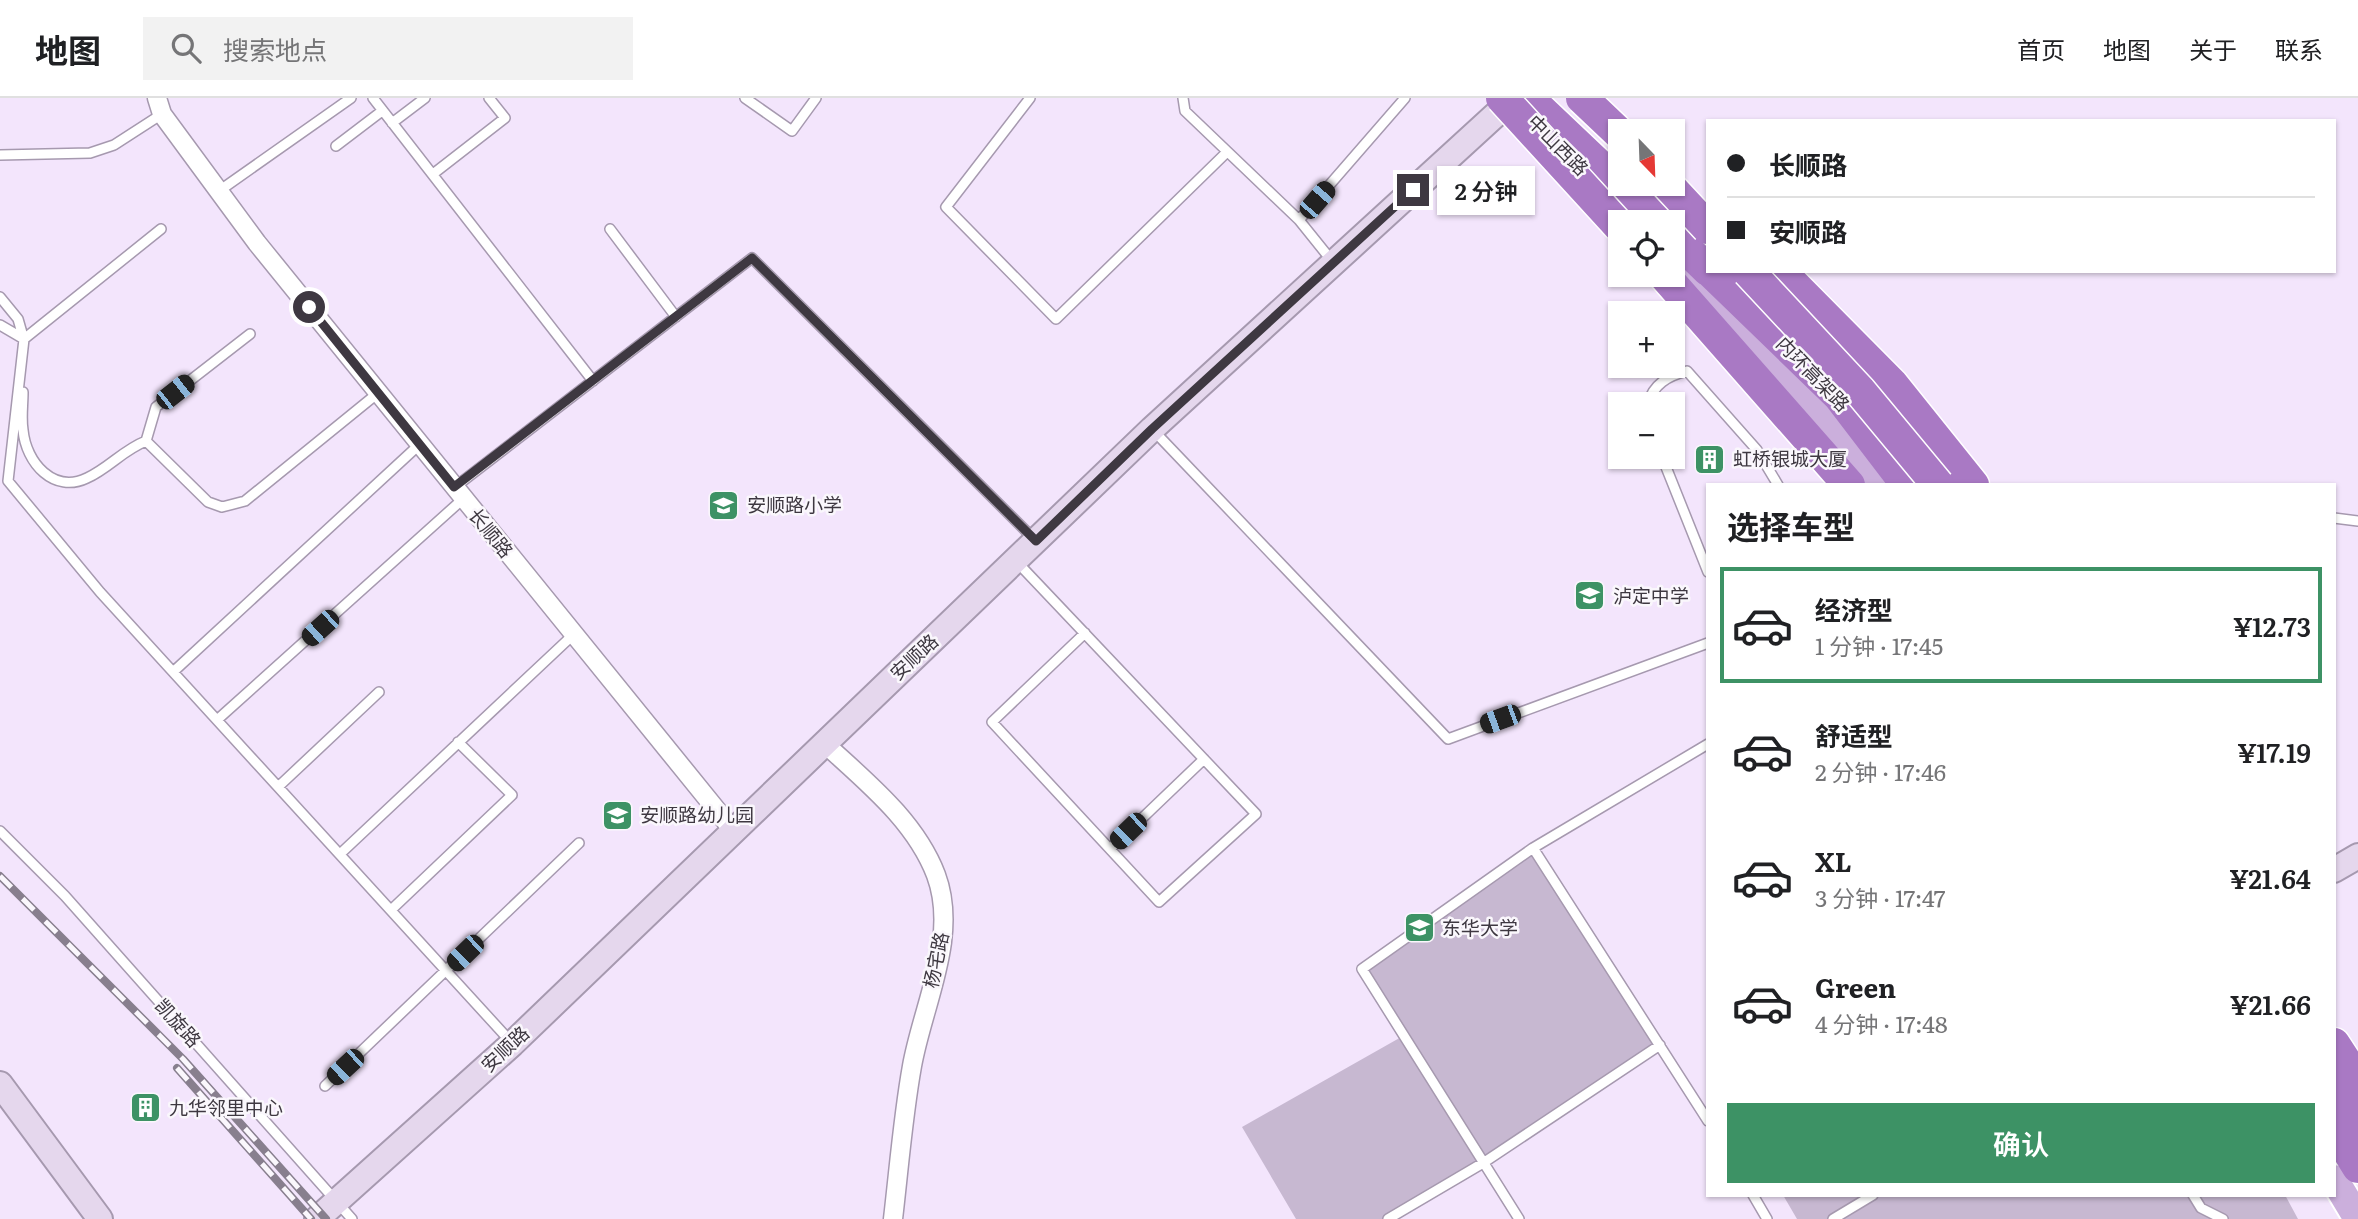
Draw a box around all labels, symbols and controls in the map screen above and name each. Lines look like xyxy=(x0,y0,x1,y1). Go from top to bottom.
search box xyxy=(143,17,633,80)
text: 地图 xyxy=(35,24,101,73)
icon: search xyxy=(167,29,205,67)
text: 搜索地点 xyxy=(223,29,327,68)
text: 首页 xyxy=(2017,31,2065,66)
text: 地图 xyxy=(2103,31,2151,66)
text: 关于 xyxy=(2189,31,2237,66)
text: 联系 xyxy=(2275,31,2323,66)
street label: 中山西路 xyxy=(1522,108,1595,181)
north arrow xyxy=(1608,119,1685,196)
map controls xyxy=(1608,119,1685,469)
text: 长顺路 xyxy=(1769,144,1847,183)
callout: 2 分钟 xyxy=(1438,166,1536,214)
text: 2 分钟 xyxy=(1455,173,1517,207)
route end xyxy=(1397,174,1429,206)
car xyxy=(1296,177,1339,223)
button: locate xyxy=(1608,210,1685,287)
text: 安顺路 xyxy=(1769,211,1847,250)
route start xyxy=(293,291,325,323)
button: + xyxy=(1608,301,1685,378)
street label: 内环高架路 xyxy=(1771,329,1857,417)
car xyxy=(152,371,199,413)
button: − xyxy=(1608,392,1685,469)
building icon: 虹桥银城大厦 xyxy=(1693,442,1727,476)
place label: 虹桥银城大厦 xyxy=(1733,444,1847,472)
school or university icon: 安顺路小学 xyxy=(707,488,741,522)
place label: 安顺路小学 xyxy=(747,490,842,518)
street label: 长顺路 xyxy=(463,501,521,563)
text: 选择车型 xyxy=(1727,501,1855,549)
school or university icon: 泸定中学 xyxy=(1573,579,1607,613)
place label: 泸定中学 xyxy=(1613,581,1689,609)
text: 经济型 xyxy=(1815,589,1893,628)
icon: car xyxy=(1731,594,1794,657)
car xyxy=(298,606,343,650)
text: ¥12.73 xyxy=(2233,606,2311,645)
street label: 安顺路 xyxy=(883,627,944,686)
text: 1 分钟 · 17:45 xyxy=(1815,628,1943,662)
car xyxy=(1477,702,1524,736)
text: 舒适型 xyxy=(1815,715,1893,754)
icon: car xyxy=(1731,720,1794,783)
text: ¥17.19 xyxy=(2237,732,2311,771)
text: 2 分钟 · 17:46 xyxy=(1815,754,1946,788)
school or university icon: 安顺路幼儿园 xyxy=(600,798,634,832)
place label: 安顺路幼儿园 xyxy=(640,800,754,828)
car xyxy=(1106,809,1151,853)
text: XL xyxy=(1815,841,1852,880)
icon: car xyxy=(1731,846,1794,909)
text: ¥21.64 xyxy=(2229,858,2311,897)
text: 3 分钟 · 17:47 xyxy=(1815,880,1946,914)
school or university icon: 东华大学 xyxy=(1402,911,1436,945)
place label: 东华大学 xyxy=(1442,913,1518,941)
street label: 杨宅路 xyxy=(915,929,955,991)
car xyxy=(443,931,488,975)
text: Green xyxy=(1815,967,1896,1006)
icon: car xyxy=(1731,972,1794,1035)
text: ¥21.66 xyxy=(2230,984,2311,1023)
street label: 凯旋路 xyxy=(149,992,208,1053)
text: 4 分钟 · 17:48 xyxy=(1815,1006,1948,1040)
street label: 安顺路 xyxy=(474,1019,535,1078)
car xyxy=(323,1045,368,1089)
building icon: 九华邻里中心 xyxy=(129,1091,163,1125)
place label: 九华邻里中心 xyxy=(169,1093,283,1121)
button: 确认 xyxy=(1727,1103,2315,1183)

